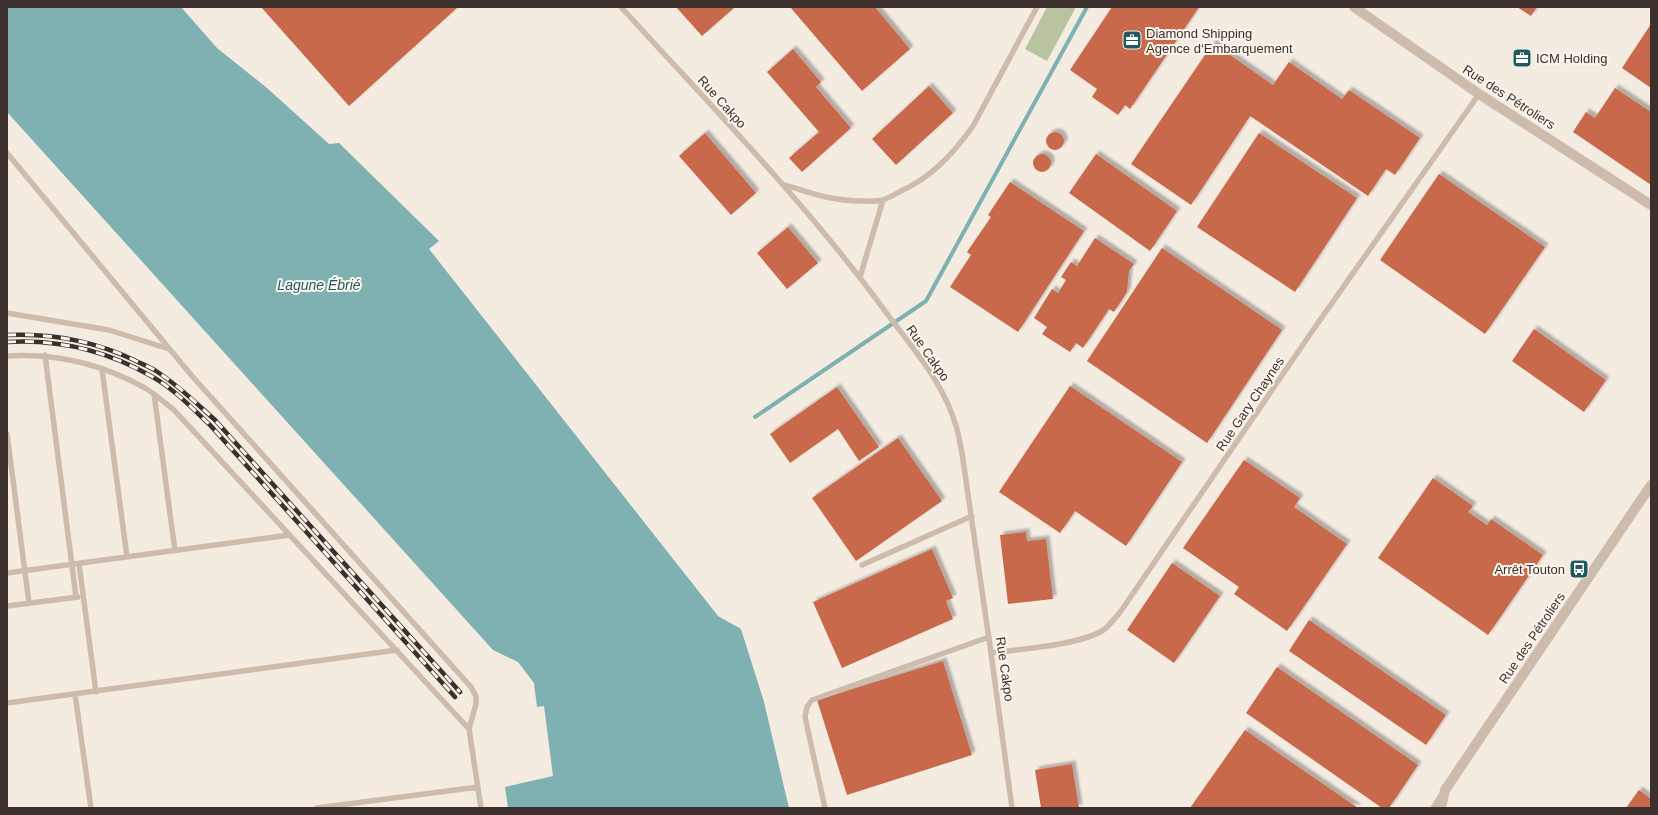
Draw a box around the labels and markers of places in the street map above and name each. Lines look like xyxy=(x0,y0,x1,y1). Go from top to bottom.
place label: Diamond Shipping Agence d‘Embarquement xyxy=(1146,26,1293,56)
office icon: Diamond Shipping Agence d‘Embarquement xyxy=(1121,29,1143,51)
office icon: ICM Holding xyxy=(1511,47,1533,69)
place label: ICM Holding xyxy=(1536,51,1608,66)
bus stop icon: Arrêt Touton xyxy=(1568,558,1590,580)
place label: Arrêt Touton xyxy=(1494,562,1565,577)

